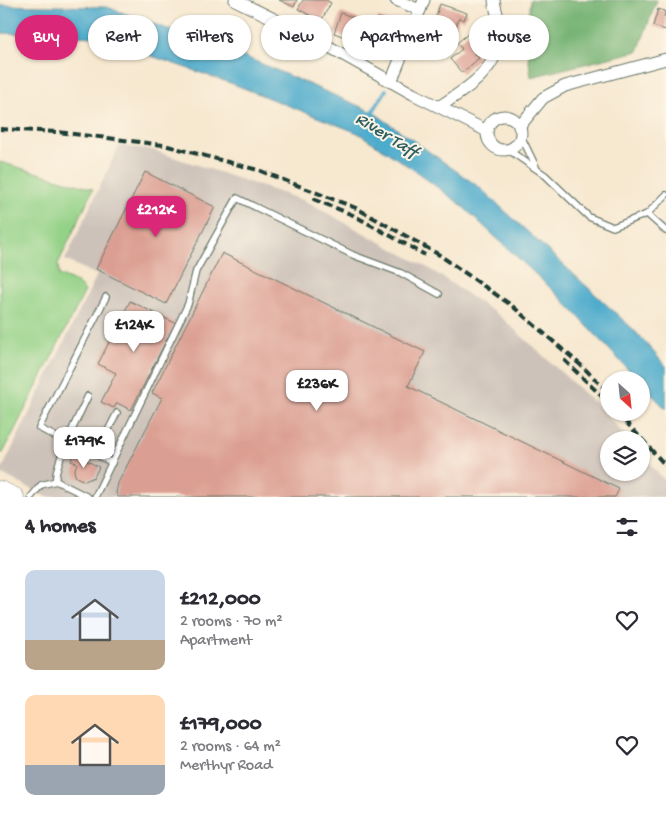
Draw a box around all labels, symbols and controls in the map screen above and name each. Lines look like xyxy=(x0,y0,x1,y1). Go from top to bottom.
chip: Buy xyxy=(15,15,78,60)
chip: Rent xyxy=(88,15,158,60)
chip: Filters xyxy=(168,15,251,60)
chip: New xyxy=(261,15,332,60)
chip: Apartment xyxy=(342,15,459,60)
chip: House xyxy=(469,15,549,60)
water label: River Taff xyxy=(351,109,424,165)
pin: £212K xyxy=(121,196,191,238)
text: £212K xyxy=(137,202,175,221)
pin: £124K xyxy=(99,310,169,353)
text: £124K xyxy=(115,317,153,336)
pin: £236K xyxy=(282,370,352,412)
north arrow xyxy=(600,371,650,421)
map controls xyxy=(600,371,650,481)
text: £236K xyxy=(297,376,337,395)
pin: £179K xyxy=(49,426,119,469)
button: layers xyxy=(600,431,650,481)
text: £179K xyxy=(65,433,103,452)
icon: filters xyxy=(613,513,641,541)
text: 4 homes xyxy=(25,515,96,540)
text: £212,000 xyxy=(180,588,261,613)
icon: home xyxy=(65,590,125,650)
icon: heart xyxy=(613,606,641,634)
text: 2 rooms · 70 m² xyxy=(180,613,283,632)
text: Apartment xyxy=(180,632,252,651)
text: £179,000 xyxy=(180,713,262,738)
icon: home xyxy=(65,715,125,775)
icon: heart xyxy=(613,731,641,759)
text: 2 rooms · 64 m² xyxy=(180,738,281,757)
text: Merthyr Road xyxy=(180,757,272,776)

